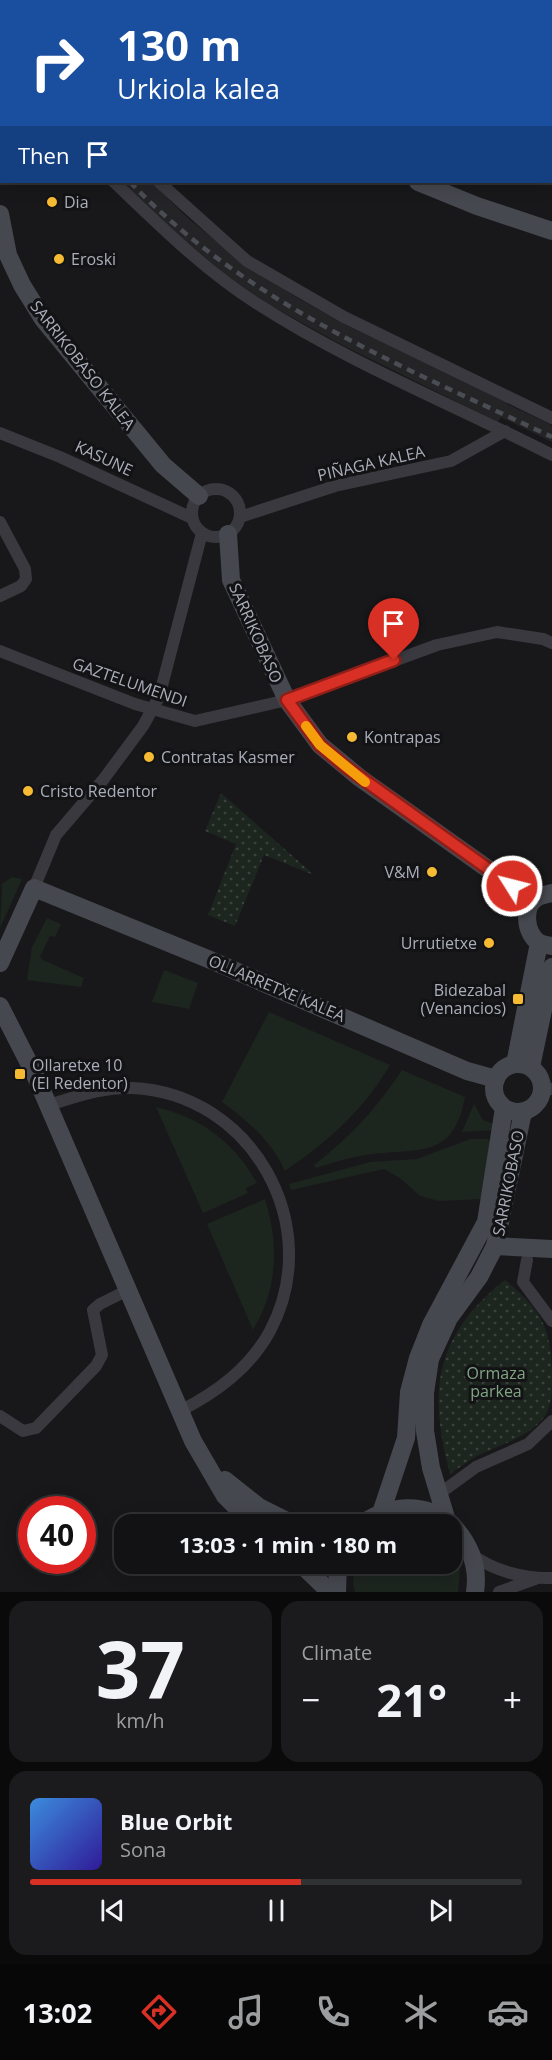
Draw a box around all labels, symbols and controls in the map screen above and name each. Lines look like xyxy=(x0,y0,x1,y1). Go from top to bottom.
text: 130 m xyxy=(117,16,241,73)
icon: right xyxy=(18,24,96,102)
text: Urkiola kalea xyxy=(117,70,280,107)
icon: arrive xyxy=(81,138,114,171)
text: Then xyxy=(18,140,69,170)
place label: Dia xyxy=(64,191,89,213)
marker: Dia xyxy=(45,195,59,209)
place label: Eroski xyxy=(71,248,116,270)
marker: Eroski xyxy=(52,252,66,266)
street label: SARRIKOBASO KALEA xyxy=(26,296,141,435)
street label: KASUNE xyxy=(72,435,136,481)
street label: PIÑAGA KALEA xyxy=(315,440,428,486)
street label: SARRIKOBASO xyxy=(224,580,288,686)
pin xyxy=(368,598,419,660)
icon: arrive xyxy=(377,607,410,640)
street label: GAZTELUMENDI xyxy=(70,652,190,712)
place label: Kontrapas xyxy=(364,726,441,748)
marker: Kontrapas xyxy=(345,730,359,744)
place label: Contratas Kasmer xyxy=(161,746,295,768)
marker: Contratas Kasmer xyxy=(142,750,156,764)
place label: Cristo Redentor xyxy=(40,780,158,802)
marker: Cristo Redentor xyxy=(21,784,35,798)
position arrow xyxy=(480,854,544,918)
place label: V&M xyxy=(384,861,420,883)
marker: V&M xyxy=(425,865,439,879)
place label: Urrutietxe xyxy=(401,932,477,954)
marker: Urrutietxe xyxy=(482,936,496,950)
street label: OLLARRETXE KALEA xyxy=(205,949,349,1027)
place label: Bidezabal (Venancios) xyxy=(421,979,506,1019)
marker: Bidezabal (Venancios) xyxy=(511,992,525,1006)
place label: Ollaretxe 10 (El Redentor) xyxy=(32,1054,128,1094)
marker: Ollaretxe 10 (El Redentor) xyxy=(13,1067,27,1081)
street label: SARRIKOBASO xyxy=(487,1128,529,1238)
park label: Ormaza parkea xyxy=(466,1362,526,1402)
speed limit sign: 40 xyxy=(18,1496,96,1574)
text: 13:03 · 1 min · 180 m xyxy=(179,1529,397,1559)
text: 37 xyxy=(96,1615,185,1721)
text: Climate xyxy=(302,1639,372,1666)
text: 21° xyxy=(376,1669,447,1730)
text: − xyxy=(302,1677,320,1722)
text: + xyxy=(503,1677,522,1722)
text: km/h xyxy=(116,1707,165,1734)
text: Blue Orbit xyxy=(120,1806,232,1836)
text: Sona xyxy=(120,1836,166,1863)
icon: previous xyxy=(96,1894,129,1927)
icon: pause xyxy=(260,1894,293,1927)
icon: next xyxy=(424,1894,457,1927)
icon: directions xyxy=(138,1991,180,2033)
icon: music xyxy=(225,1991,267,2033)
icon: phone xyxy=(312,1991,354,2033)
icon: climate xyxy=(400,1991,442,2033)
icon: car xyxy=(487,1991,529,2033)
text: 13:02 xyxy=(23,1994,92,2031)

